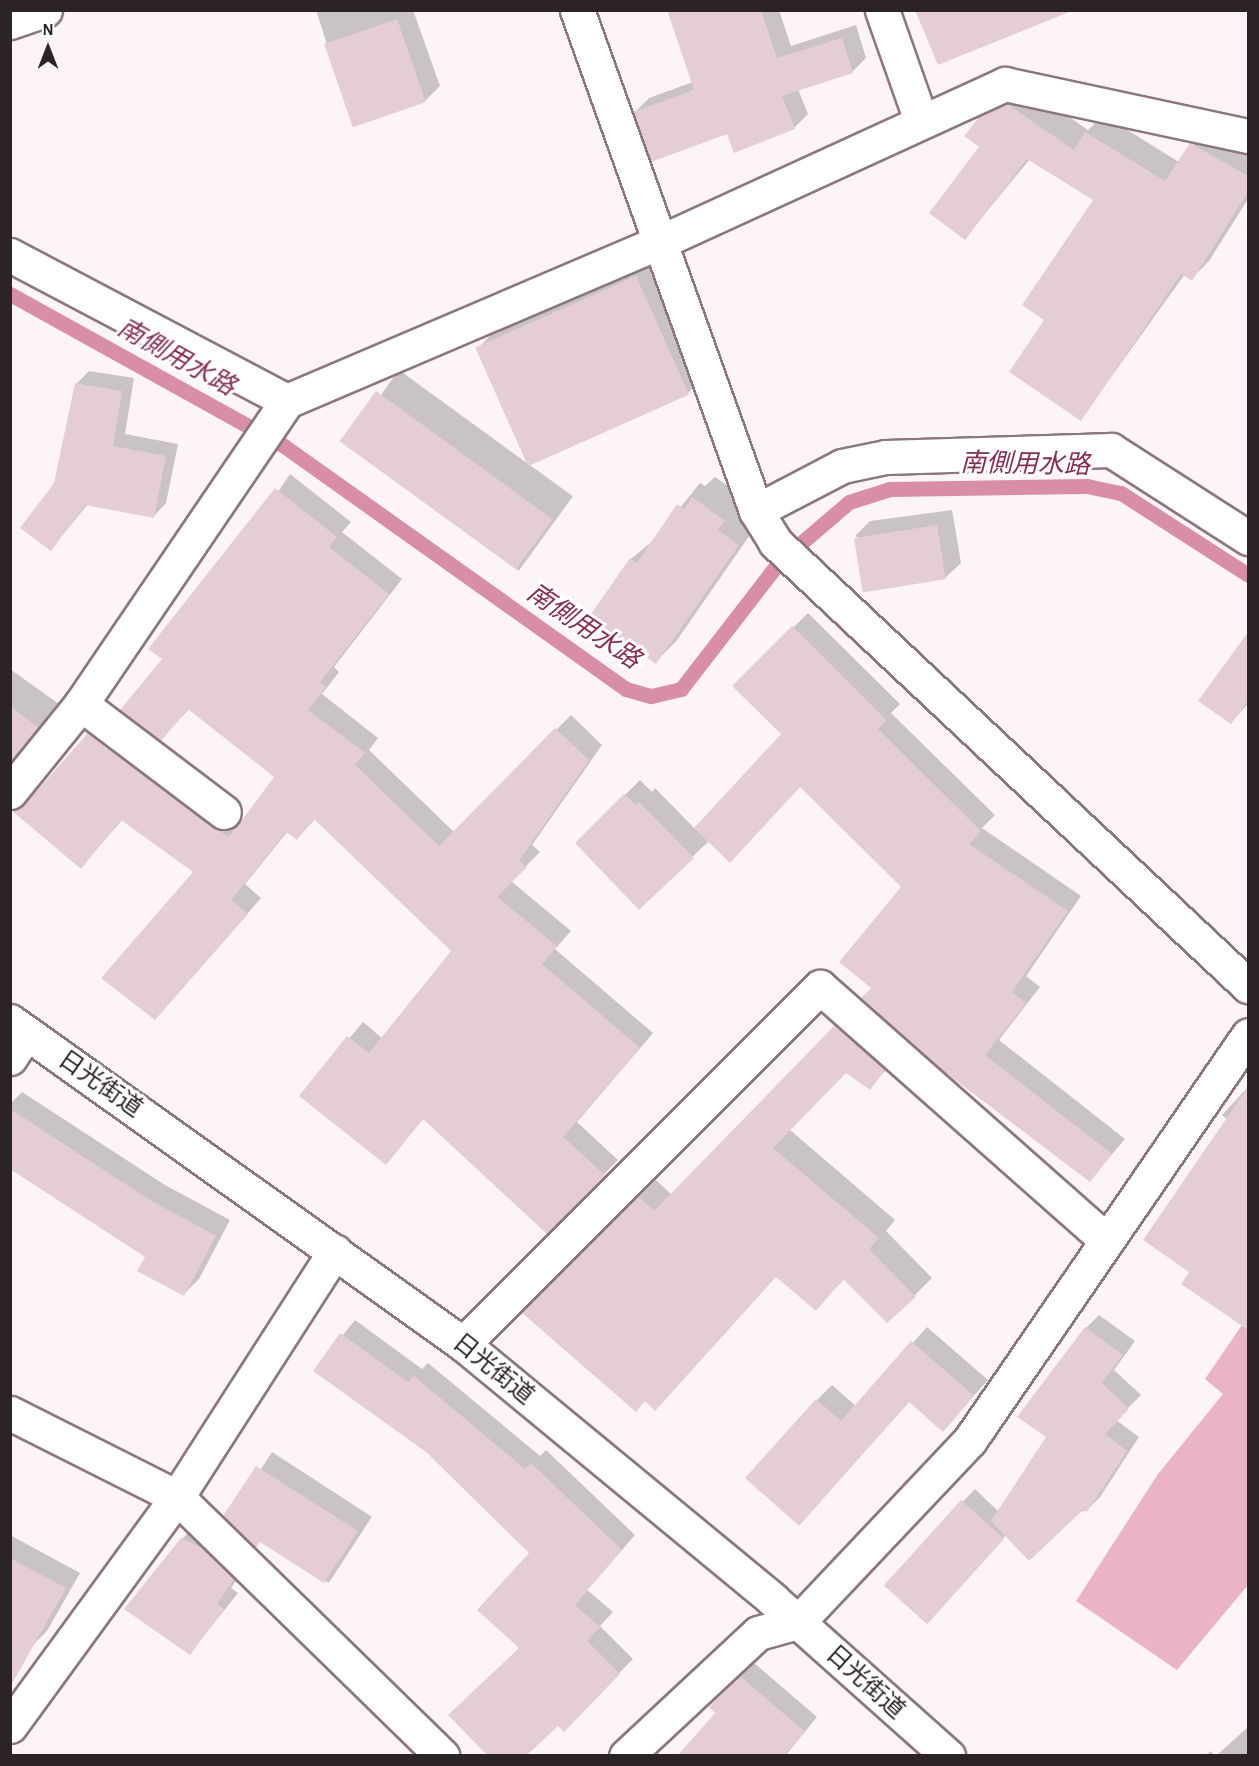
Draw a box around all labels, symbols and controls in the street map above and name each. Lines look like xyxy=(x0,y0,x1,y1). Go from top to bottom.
north arrow xyxy=(18,18,78,78)
text: N xyxy=(42,22,54,38)
water label: 南側用水路 xyxy=(112,313,240,403)
water label: 南側用水路 xyxy=(960,448,1090,482)
water label: 南側用水路 xyxy=(520,578,646,676)
street label: 日光街道 xyxy=(52,1046,148,1124)
street label: 日光街道 xyxy=(447,1329,539,1411)
street label: 日光街道 xyxy=(820,1640,910,1726)

